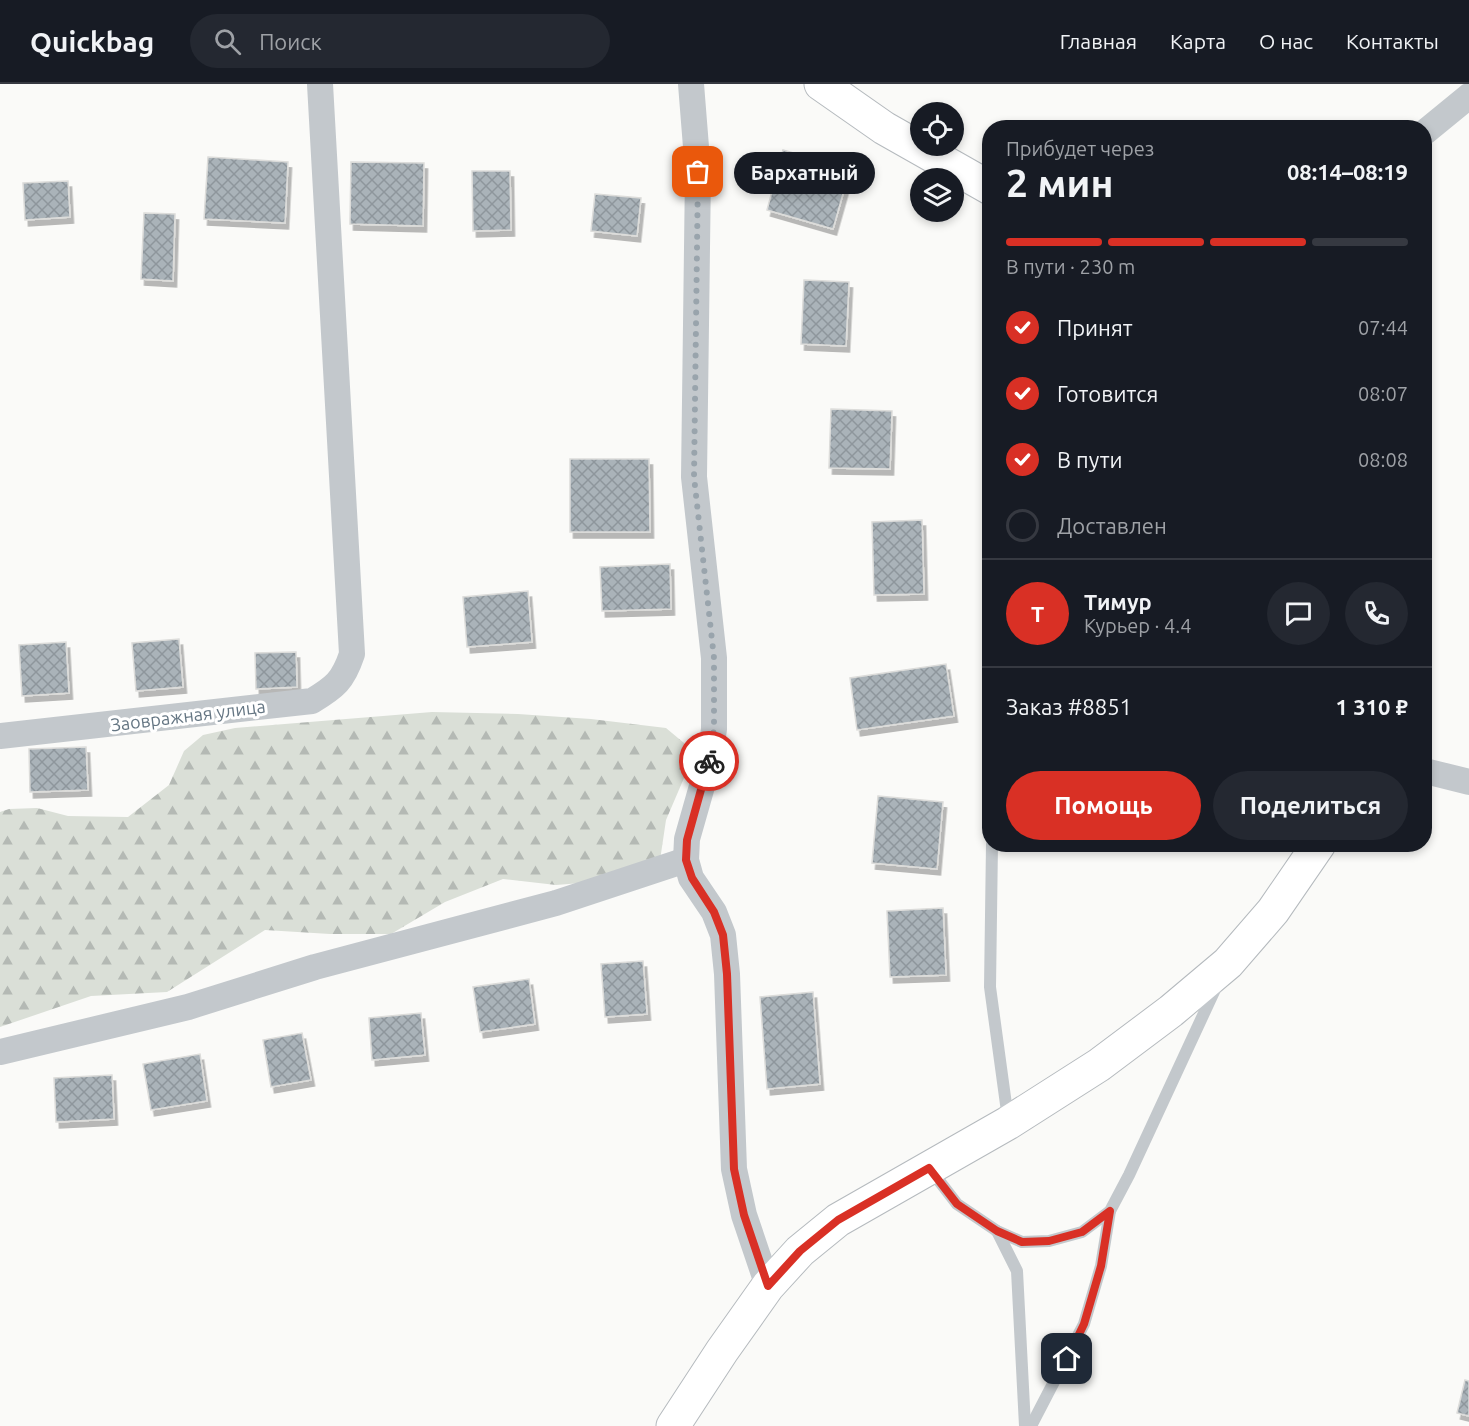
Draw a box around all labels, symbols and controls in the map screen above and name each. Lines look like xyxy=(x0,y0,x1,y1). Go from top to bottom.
search box xyxy=(190,14,610,68)
icon: search xyxy=(211,25,244,58)
text: Quickbag xyxy=(30,26,154,57)
text: Поиск xyxy=(259,29,322,54)
text: Главная xyxy=(1060,29,1137,53)
text: Карта xyxy=(1170,29,1226,53)
text: О нас xyxy=(1259,29,1313,53)
text: Контакты xyxy=(1346,29,1439,53)
map controls xyxy=(910,102,964,222)
button: locate xyxy=(910,102,964,156)
text: Прибудет через xyxy=(1006,137,1154,160)
pin xyxy=(672,146,723,197)
callout: Бархатный xyxy=(734,151,875,193)
icon: bag xyxy=(681,155,714,188)
text: 08:14–08:19 xyxy=(1287,159,1408,184)
text: Бархатный xyxy=(751,161,858,184)
text: 2 мин xyxy=(1006,161,1114,204)
button: layers xyxy=(910,168,964,222)
text: В пути · 230 m xyxy=(1006,255,1135,278)
icon: check xyxy=(1006,311,1039,344)
text: Принят xyxy=(1057,315,1133,340)
text: 07:44 xyxy=(1358,316,1408,339)
icon: check xyxy=(1006,377,1039,410)
text: Готовится xyxy=(1057,381,1158,406)
text: 08:07 xyxy=(1358,382,1408,405)
icon: check xyxy=(1006,443,1039,476)
text: В пути xyxy=(1057,447,1123,472)
text: 08:08 xyxy=(1358,448,1408,471)
text: Доставлен xyxy=(1057,513,1167,538)
button: chat xyxy=(1267,582,1330,645)
button: phone xyxy=(1345,582,1408,645)
text: Тимур xyxy=(1084,589,1152,614)
text: Т xyxy=(1031,601,1044,626)
text: Курьер · 4.4 xyxy=(1084,614,1191,637)
text: Заказ #8851 xyxy=(1006,694,1132,719)
text: 1 310 ₽ xyxy=(1336,694,1408,719)
street label: Заовражная улица xyxy=(109,696,267,734)
courier xyxy=(679,731,739,791)
icon: bike xyxy=(693,745,726,778)
button: Помощь xyxy=(1006,771,1201,840)
button: Поделиться xyxy=(1213,771,1408,840)
pin xyxy=(1041,1333,1092,1384)
icon: home xyxy=(1050,1342,1083,1375)

